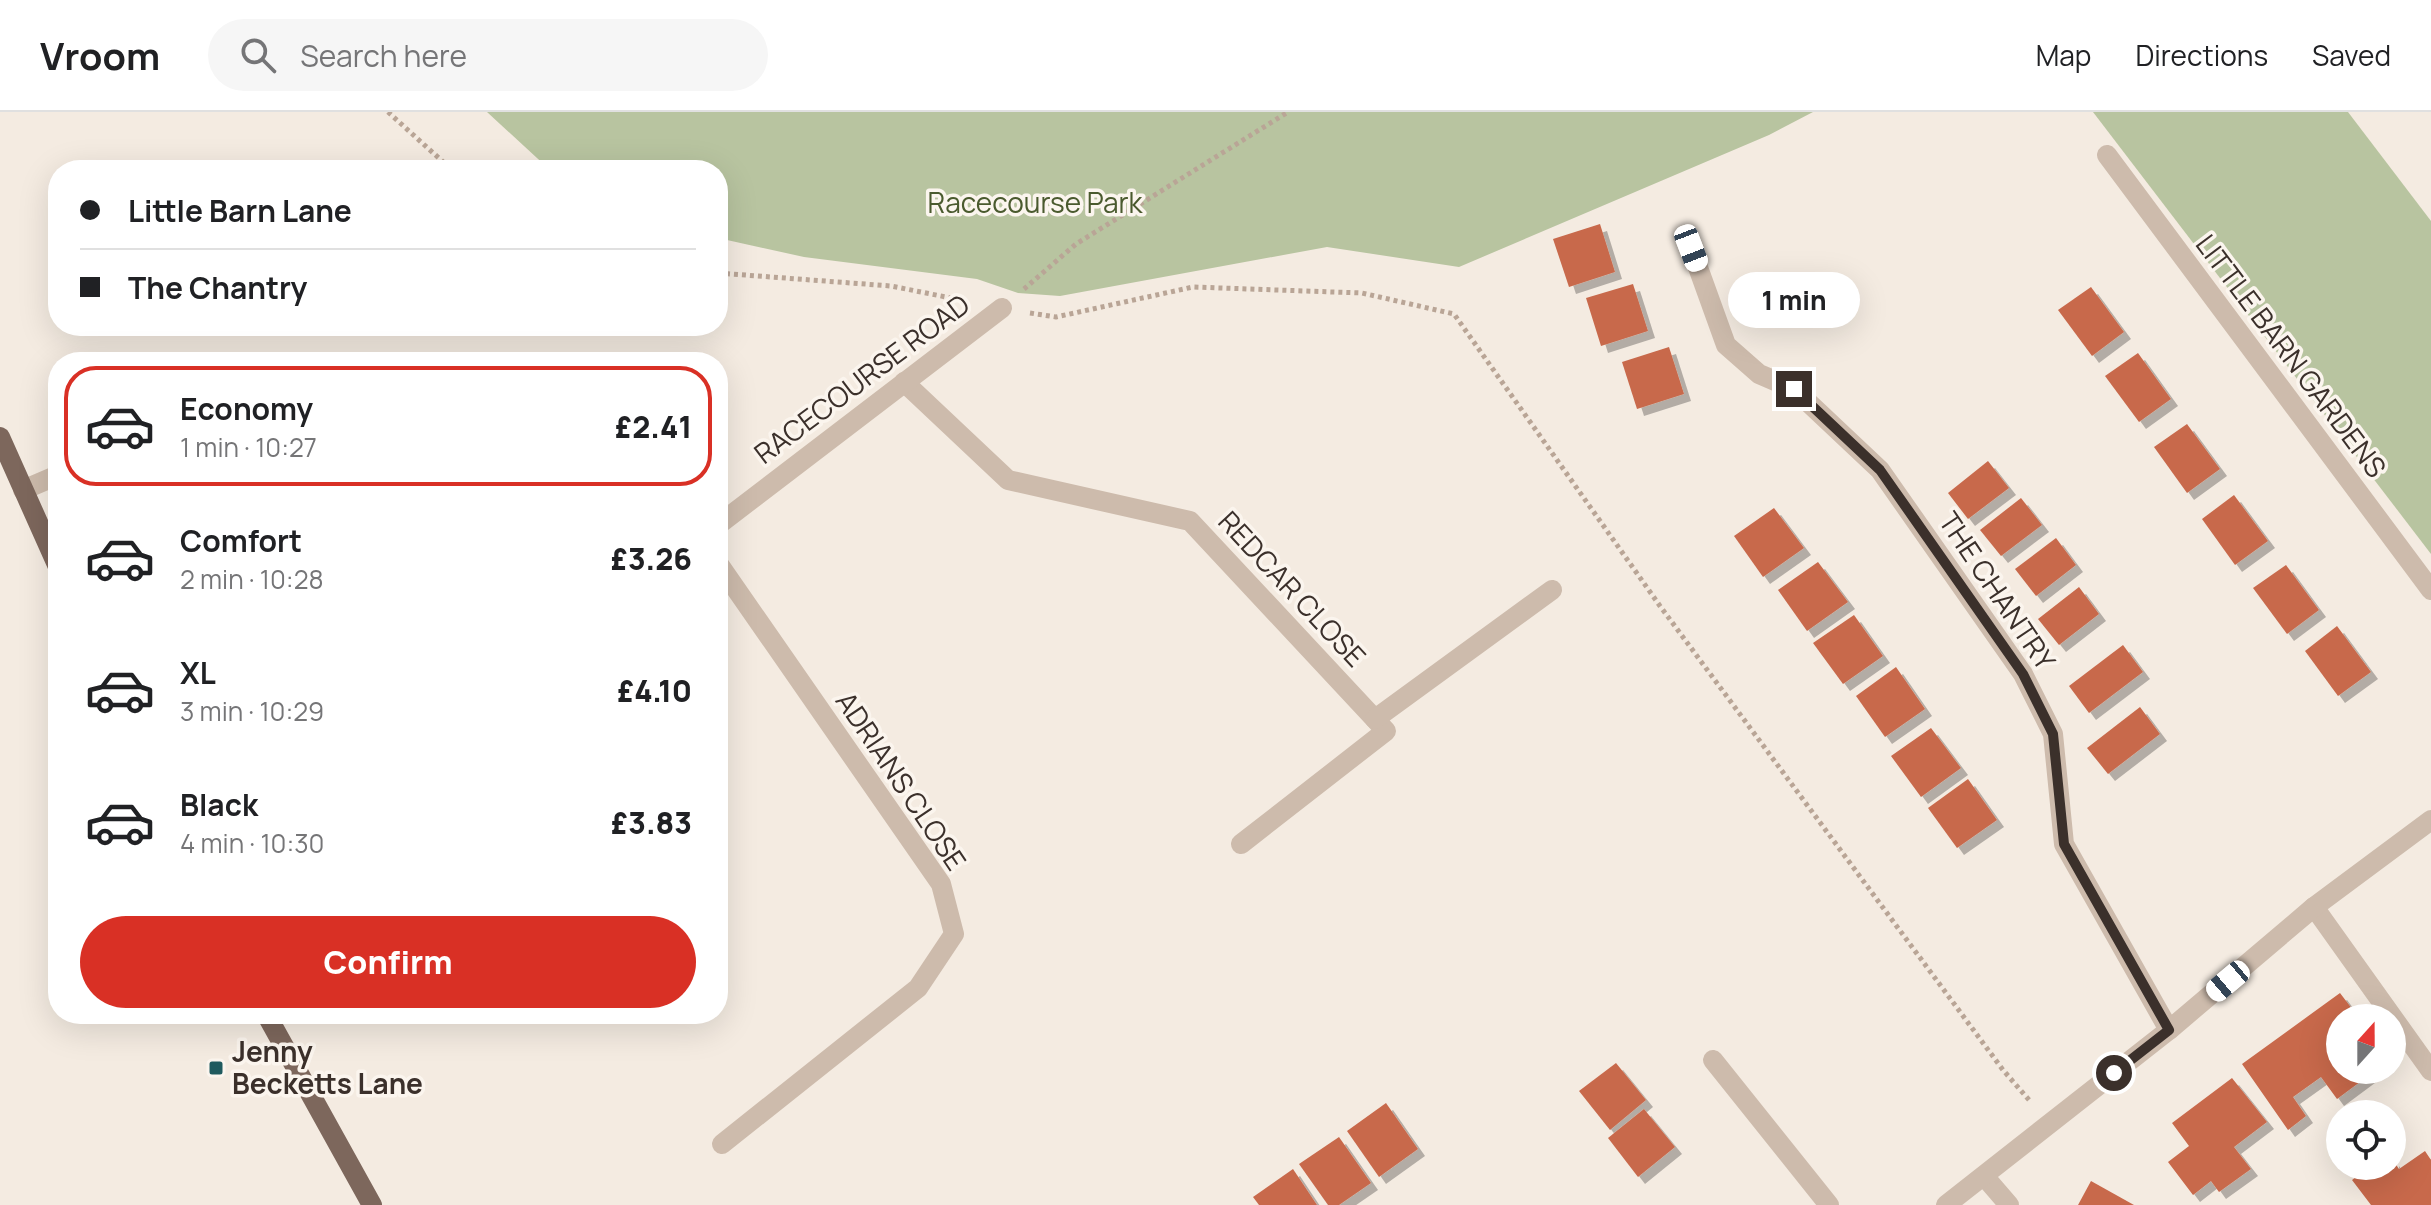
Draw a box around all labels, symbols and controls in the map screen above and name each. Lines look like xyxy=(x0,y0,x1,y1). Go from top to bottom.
search box xyxy=(208,19,768,91)
text: Vroom xyxy=(40,29,160,81)
icon: search xyxy=(236,33,280,77)
text: Search here xyxy=(300,35,467,76)
text: Map xyxy=(2036,36,2091,74)
text: Directions xyxy=(2135,36,2268,74)
text: Saved xyxy=(2312,36,2391,74)
park label: Racecourse Park xyxy=(928,183,1144,221)
text: Little Barn Lane xyxy=(128,190,352,231)
car xyxy=(1671,221,1711,275)
street label: LITTLE BARN GARDENS xyxy=(2188,226,2396,485)
text: The Chantry xyxy=(128,267,307,308)
callout: 1 min xyxy=(1728,273,1860,329)
text: 1 min xyxy=(1761,282,1827,318)
street label: RACECOURSE ROAD xyxy=(746,285,977,472)
route end xyxy=(1776,371,1812,407)
text: Economy xyxy=(180,388,313,429)
icon: car xyxy=(84,390,156,462)
text: £2.41 xyxy=(615,406,692,447)
text: 1 min · 10:27 xyxy=(180,429,317,465)
street label: REDCAR CLOSE xyxy=(1211,502,1375,674)
street label: THE CHANTRY xyxy=(1931,504,2065,677)
text: Comfort xyxy=(180,520,302,561)
icon: car xyxy=(84,522,156,594)
text: £3.26 xyxy=(611,538,692,579)
text: 2 min · 10:28 xyxy=(180,561,324,597)
text: XL xyxy=(180,652,216,693)
icon: car xyxy=(84,654,156,726)
text: £4.10 xyxy=(617,670,692,711)
street label: ADRIANS CLOSE xyxy=(828,684,976,877)
text: 3 min · 10:29 xyxy=(180,693,324,729)
text: Black xyxy=(180,784,258,825)
icon: car xyxy=(84,786,156,858)
text: £3.83 xyxy=(611,802,692,843)
text: 4 min · 10:30 xyxy=(180,825,324,861)
button: Confirm xyxy=(80,916,696,1008)
car xyxy=(2202,956,2254,1006)
north arrow xyxy=(2326,1004,2406,1084)
map controls xyxy=(2326,1004,2406,1180)
place label: Jenny Becketts Lane xyxy=(232,1032,423,1102)
route start xyxy=(2096,1055,2132,1091)
marker: Jenny Becketts Lane xyxy=(207,1059,225,1077)
button: locate xyxy=(2326,1100,2406,1180)

